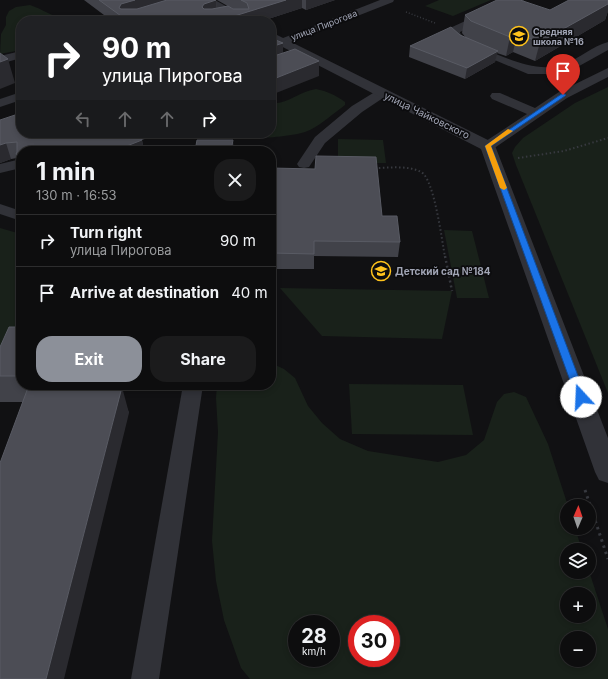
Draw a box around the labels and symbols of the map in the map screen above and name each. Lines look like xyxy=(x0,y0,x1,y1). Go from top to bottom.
street label: улица Пирогова xyxy=(289,7,359,43)
school or university icon: Средняя школа №16 xyxy=(508,25,530,47)
place label: Средняя школа №16 xyxy=(533,26,584,47)
pin xyxy=(546,54,580,95)
street label: улица Чайковского xyxy=(382,89,472,141)
school or university icon: Детский сад №184 xyxy=(370,260,392,282)
place label: Детский сад №184 xyxy=(395,265,491,277)
position arrow xyxy=(560,376,602,418)
north arrow xyxy=(560,499,596,535)
speed limit sign: 30 xyxy=(348,615,400,667)

